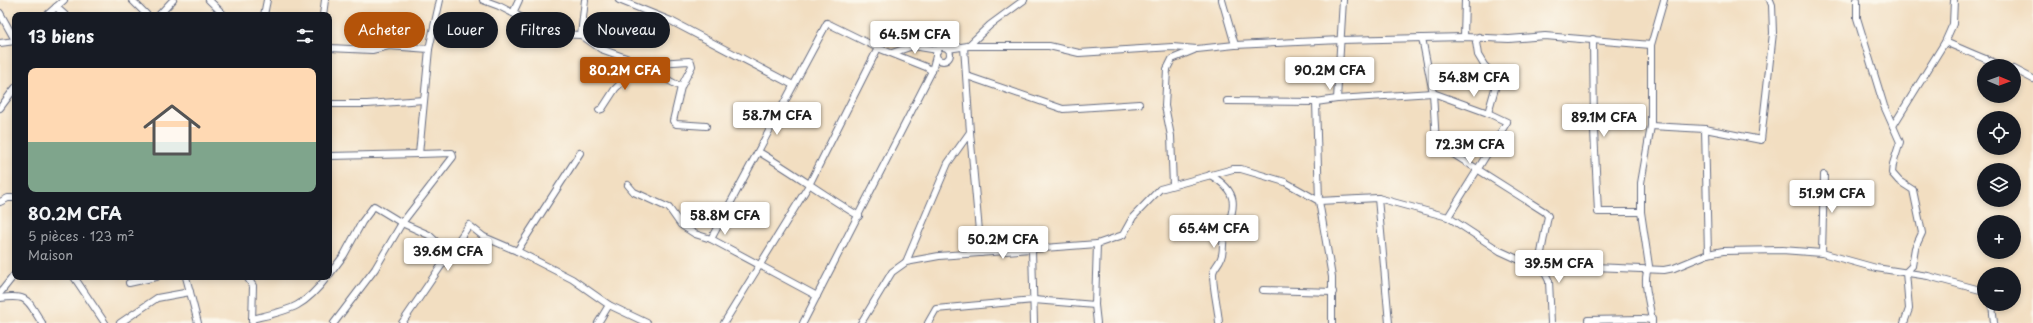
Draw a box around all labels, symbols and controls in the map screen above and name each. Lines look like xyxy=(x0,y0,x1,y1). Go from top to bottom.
chip: Acheter xyxy=(344,12,425,48)
chip: Louer xyxy=(433,12,498,48)
chip: Filtres xyxy=(506,12,575,48)
chip: Nouveau xyxy=(583,12,670,48)
pin: 64.5M CFA xyxy=(869,21,961,55)
text: 13 biens xyxy=(28,23,94,49)
text: 64.5M CFA xyxy=(879,24,951,43)
icon: filters xyxy=(294,25,316,47)
pin: 80.2M CFA xyxy=(579,57,671,91)
pin: 90.2M CFA xyxy=(1284,57,1376,91)
north arrow xyxy=(1977,59,2021,103)
map controls xyxy=(1977,59,2021,311)
text: 80.2M CFA xyxy=(589,60,661,79)
text: 90.2M CFA xyxy=(1294,60,1366,79)
pin: 54.8M CFA xyxy=(1428,64,1520,98)
text: 54.8M CFA xyxy=(1438,67,1510,86)
icon: home xyxy=(136,94,208,166)
pin: 58.7M CFA xyxy=(731,102,823,136)
pin: 89.1M CFA xyxy=(1558,104,1650,138)
text: 58.7M CFA xyxy=(742,105,812,124)
text: 89.1M CFA xyxy=(1571,107,1637,126)
button: locate xyxy=(1977,111,2021,155)
pin: 72.3M CFA xyxy=(1424,131,1516,165)
text: 72.3M CFA xyxy=(1435,134,1505,153)
button: layers xyxy=(1977,163,2021,207)
pin: 51.9M CFA xyxy=(1786,180,1878,214)
text: 51.9M CFA xyxy=(1798,183,1866,202)
text: 80.2M CFA xyxy=(28,200,122,226)
pin: 58.8M CFA xyxy=(679,202,771,236)
text: 58.8M CFA xyxy=(690,205,760,224)
pin: 65.4M CFA xyxy=(1168,215,1260,249)
button: + xyxy=(1977,215,2021,259)
text: 65.4M CFA xyxy=(1178,218,1250,237)
text: 5 pièces · 123 m² xyxy=(28,226,134,245)
pin: 50.2M CFA xyxy=(957,226,1049,260)
text: 50.2M CFA xyxy=(967,229,1039,248)
pin: 39.6M CFA xyxy=(402,238,494,272)
text: 39.6M CFA xyxy=(413,241,483,260)
text: Maison xyxy=(28,245,73,264)
pin: 39.5M CFA xyxy=(1513,250,1605,284)
text: 39.5M CFA xyxy=(1524,253,1594,272)
button: − xyxy=(1977,267,2021,311)

